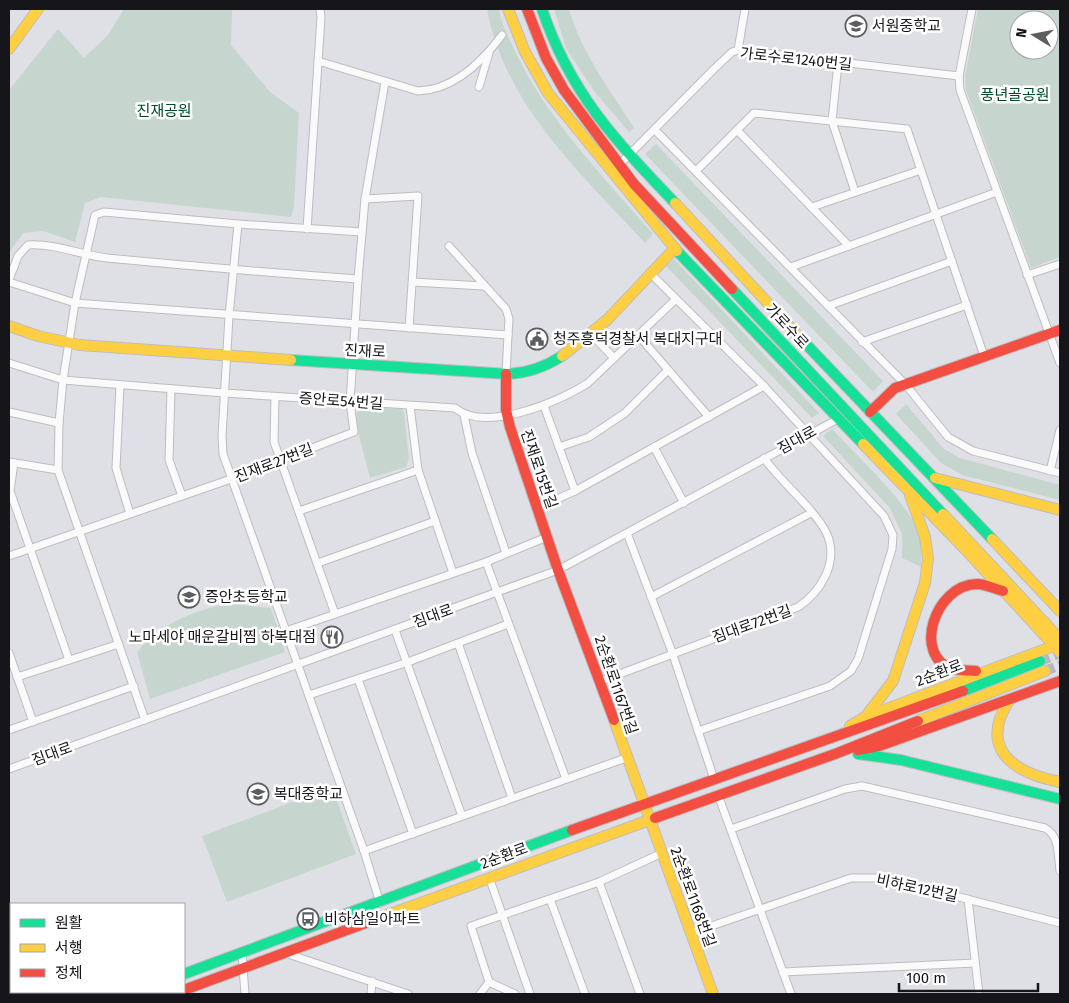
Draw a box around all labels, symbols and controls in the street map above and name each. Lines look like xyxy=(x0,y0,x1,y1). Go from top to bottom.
north arrow xyxy=(1009,10,1059,60)
school or university icon: 서원중학교 xyxy=(844,14,868,38)
place label: 서원중학교 xyxy=(872,17,941,35)
text: N xyxy=(1013,27,1031,39)
street label: 가로수로1240번길 xyxy=(739,44,853,74)
park label: 풍년골공원 xyxy=(980,86,1050,104)
park label: 진재공원 xyxy=(136,102,192,120)
street label: 가로수로 xyxy=(762,300,812,352)
public building icon: 청주흥덕경찰서 복대지구대 xyxy=(525,327,549,351)
place label: 청주흥덕경찰서 복대지구대 xyxy=(553,330,723,348)
street label: 진재로 xyxy=(344,341,386,361)
street label: 증안로54번길 xyxy=(298,389,384,413)
street label: 짐대로 xyxy=(775,422,819,458)
street label: 진재로15번길 xyxy=(517,427,561,511)
street label: 진재로27번길 xyxy=(232,440,316,486)
school or university icon: 증안초등학교 xyxy=(177,585,201,609)
place label: 증안초등학교 xyxy=(205,588,288,606)
street label: 짐대로 xyxy=(410,600,456,632)
street label: 짐대로72번길 xyxy=(710,601,794,647)
restaurant icon: 노마세야 매운갈비찜 하복대점 xyxy=(320,625,344,649)
place label: 노마세야 매운갈비찜 하복대점 xyxy=(129,628,316,646)
street label: 2순환로1167번길 xyxy=(591,633,641,737)
street label: 2순환로 xyxy=(913,656,965,690)
street label: 짐대로 xyxy=(29,738,75,770)
school or university icon: 복대중학교 xyxy=(246,782,270,806)
place label: 복대중학교 xyxy=(274,785,343,803)
street label: 2순환로 xyxy=(478,839,530,873)
street label: 2순환로1168번길 xyxy=(667,844,719,950)
street label: 비하로12번길 xyxy=(875,871,959,905)
legend xyxy=(10,903,185,993)
bus stop icon: 비하삼일아파트 xyxy=(296,907,320,931)
place label: 비하삼일아파트 xyxy=(324,910,421,928)
text: 원활 xyxy=(55,914,83,932)
text: 서행 xyxy=(55,939,83,957)
scale bar xyxy=(899,960,1038,992)
text: 정체 xyxy=(55,964,83,982)
text: 100 m xyxy=(906,969,946,987)

